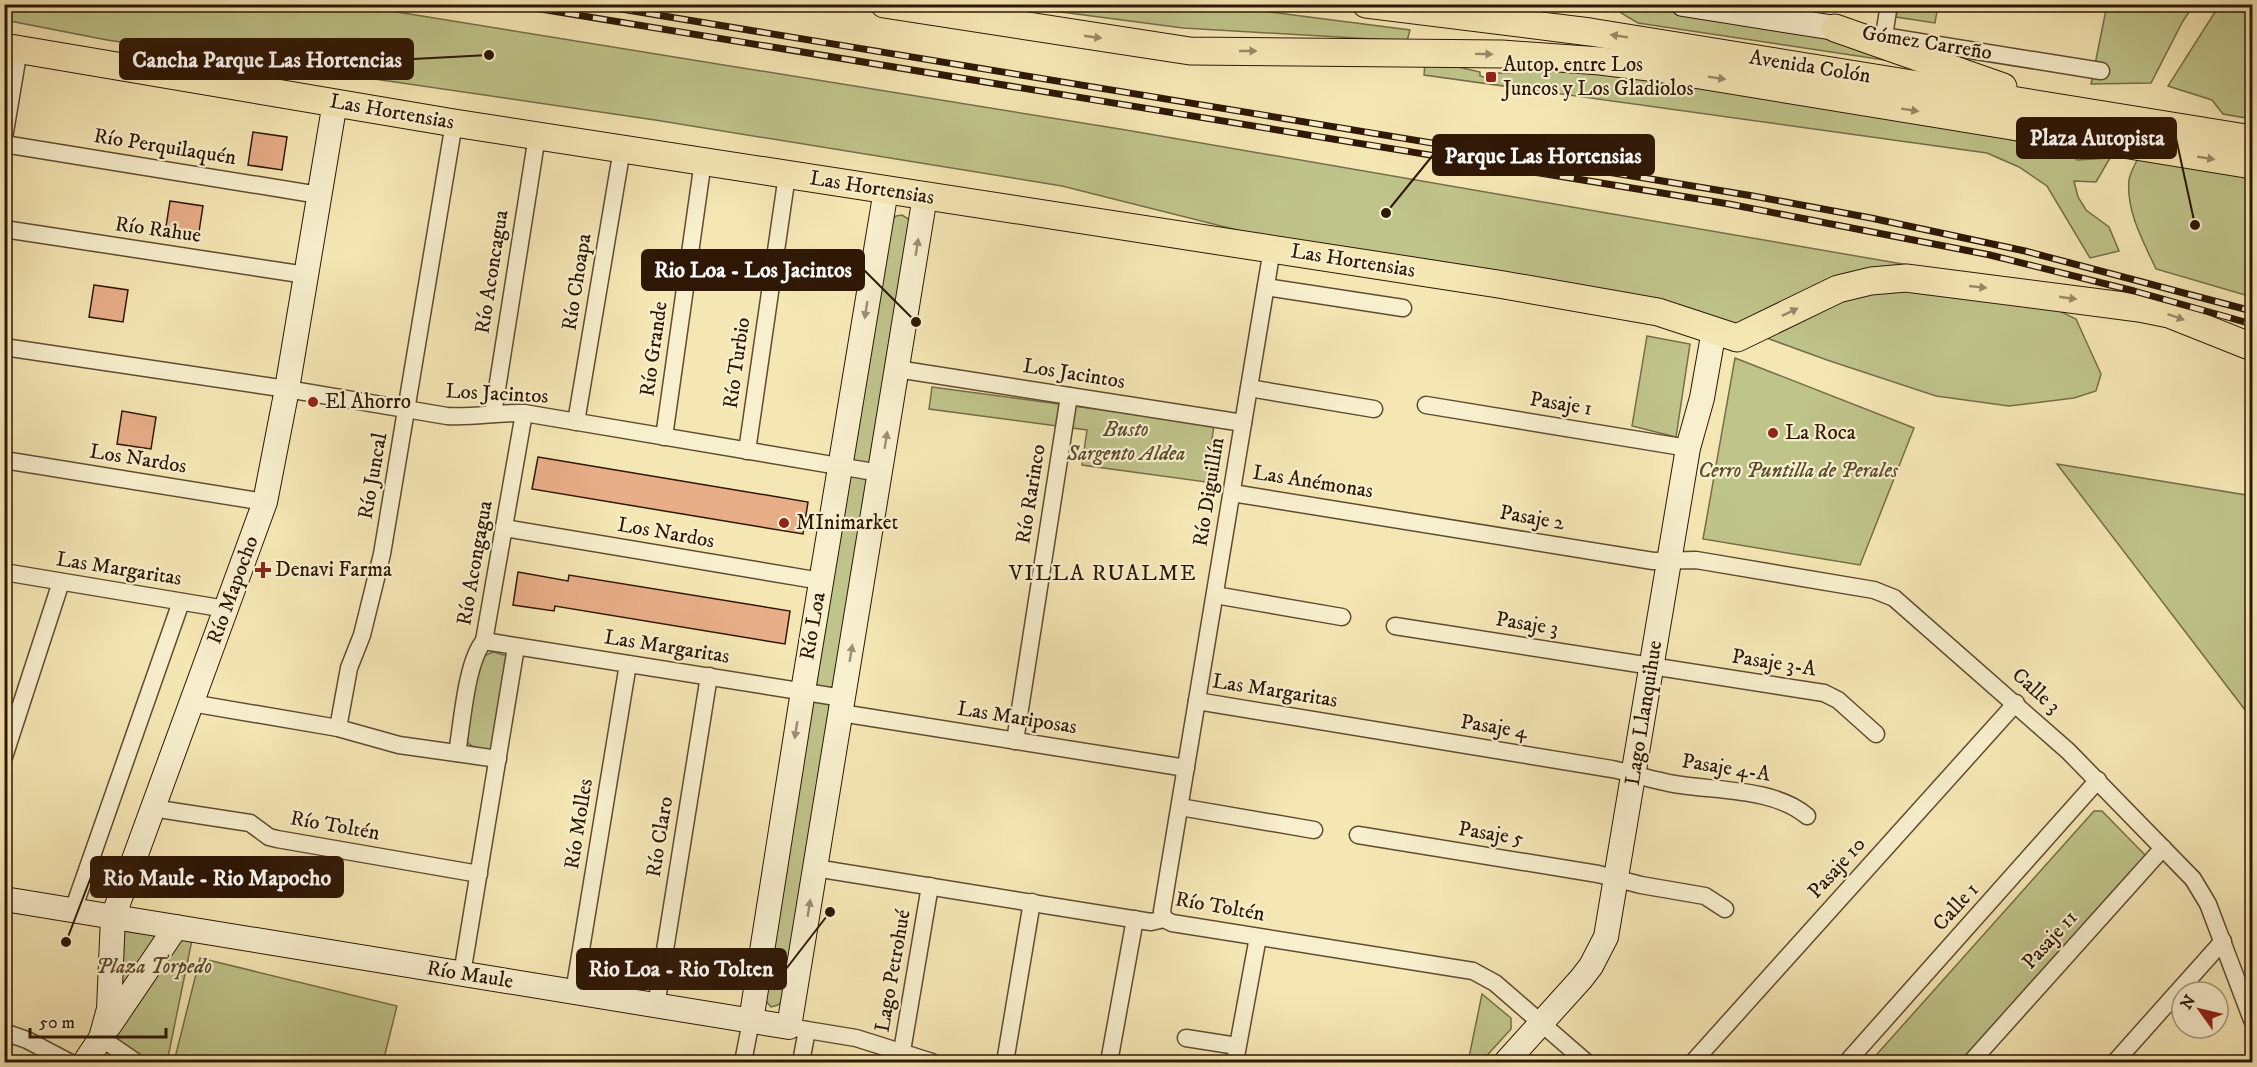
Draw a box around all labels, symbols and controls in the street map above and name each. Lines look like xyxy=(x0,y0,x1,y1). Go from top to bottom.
street label: Gómez Carreño xyxy=(1860,20,1994,66)
one-way arrow xyxy=(1083,32,1102,41)
one-way arrow xyxy=(1609,32,1628,41)
callout: Cancha Parque Las Hortencias xyxy=(120,39,413,79)
street label: Avenida Colón xyxy=(1747,45,1873,89)
one-way arrow xyxy=(1239,46,1258,56)
text: Cancha Parque Las Hortencias xyxy=(132,47,402,74)
one-way arrow xyxy=(1475,49,1494,58)
place label: Autop. entre Los Juncos y Los Gladiolos xyxy=(1501,52,1694,102)
marker: Autop. entre Los Juncos y Los Gladiolos xyxy=(1484,70,1498,84)
one-way arrow xyxy=(1708,74,1727,83)
street label: Las Hortensias xyxy=(328,88,456,136)
one-way arrow xyxy=(1900,106,1919,115)
callout: Plaza Autopista xyxy=(2017,118,2176,158)
street label: Río Perquilaquén xyxy=(92,123,238,171)
text: Plaza Autopista xyxy=(2029,125,2165,152)
callout: Parque Las Hortensias xyxy=(1433,135,1654,175)
text: Parque Las Hortensias xyxy=(1444,143,1642,170)
one-way arrow xyxy=(2196,154,2215,163)
street label: Las Hortensias xyxy=(808,165,936,211)
street label: Río Aconcagua xyxy=(469,208,515,336)
street label: Río Rahue xyxy=(113,211,203,249)
street label: Río Choapa xyxy=(557,232,597,332)
one-way arrow xyxy=(913,238,922,257)
street label: Las Hortensias xyxy=(1289,238,1417,284)
callout: Rio Loa - Los Jacintos xyxy=(642,250,864,290)
text: Rio Loa - Los Jacintos xyxy=(654,257,853,284)
one-way arrow xyxy=(1969,282,1988,292)
one-way arrow xyxy=(2059,293,2078,302)
street label: Río Grande xyxy=(634,300,674,398)
one-way arrow xyxy=(861,301,870,320)
one-way arrow xyxy=(1781,307,1798,317)
one-way arrow xyxy=(2167,312,2185,322)
street label: Río Turbio xyxy=(718,316,756,410)
street label: Los Jacintos xyxy=(1021,353,1127,395)
street label: Los Jacintos xyxy=(445,378,549,410)
street label: Pasaje 1 xyxy=(1528,386,1594,422)
place label: El Ahorro xyxy=(325,389,411,415)
marker: El Ahorro xyxy=(306,395,320,409)
park label: Busto Sargento Aldea xyxy=(1066,417,1185,467)
place label: La Roca xyxy=(1785,420,1856,446)
marker: La Roca xyxy=(1766,426,1780,440)
street label: Río Juncal xyxy=(353,430,394,521)
one-way arrow xyxy=(881,430,890,449)
street label: Río Diguillín xyxy=(1188,436,1230,548)
street label: Los Nardos xyxy=(88,438,188,480)
street label: Río Rarinco xyxy=(1010,442,1052,546)
park label: Cerro Puntilla de Perales xyxy=(1698,458,1899,484)
street label: Las Anémonas xyxy=(1251,460,1375,504)
street label: Río Acongagua xyxy=(451,499,499,627)
street label: Pasaje 2 xyxy=(1497,499,1567,537)
place label: MInimarket xyxy=(796,510,899,536)
street label: Los Nardos xyxy=(616,512,716,554)
marker: MInimarket xyxy=(777,516,791,530)
street label: Río Mapocho xyxy=(201,532,265,648)
street label: Las Margaritas xyxy=(55,546,183,592)
place label: Denavi Farma xyxy=(275,557,392,583)
district label: VILLA RUALME xyxy=(1008,560,1197,587)
marker: Denavi Farma xyxy=(256,563,270,577)
street label: Río Loa xyxy=(794,590,832,662)
street label: Pasaje 3 xyxy=(1494,606,1560,642)
street label: Las Margaritas xyxy=(603,624,731,670)
street label: Lago Llanquihue xyxy=(1620,638,1668,787)
one-way arrow xyxy=(846,643,855,662)
street label: Pasaje 3-A xyxy=(1730,644,1819,683)
street label: Calle 3 xyxy=(2006,662,2066,720)
street label: Las Margaritas xyxy=(1211,668,1339,714)
street label: Las Mariposas xyxy=(955,696,1079,740)
street label: Pasaje 4 xyxy=(1459,709,1530,745)
one-way arrow xyxy=(792,721,801,740)
street label: Pasaje 4-A xyxy=(1680,748,1773,788)
street label: Río Molles xyxy=(559,777,599,871)
street label: Río Claro xyxy=(641,795,679,879)
street label: Río Toltén xyxy=(288,805,382,847)
street label: Pasaje 5 xyxy=(1456,816,1526,852)
street label: Pasaje 10 xyxy=(1802,832,1872,904)
callout: Rio Maule - Rio Mapocho xyxy=(91,857,343,897)
text: Rio Maule - Rio Mapocho xyxy=(103,865,331,892)
street label: Calle 1 xyxy=(1927,877,1985,937)
street label: Río Toltén xyxy=(1173,886,1267,928)
one-way arrow xyxy=(804,898,813,917)
street label: Pasaje 11 xyxy=(2017,905,2083,975)
street label: Lago Petrohué xyxy=(869,907,917,1034)
callout: Rio Loa - Rio Tolten xyxy=(577,949,786,989)
park label: Plaza Torpedo xyxy=(96,954,212,980)
street label: Río Maule xyxy=(425,955,515,995)
text: Rio Loa - Rio Tolten xyxy=(589,956,774,983)
north arrow xyxy=(2170,980,2230,1040)
text: N xyxy=(2176,991,2200,1013)
scale bar xyxy=(30,1001,166,1039)
text: 50 m xyxy=(39,1012,75,1034)

